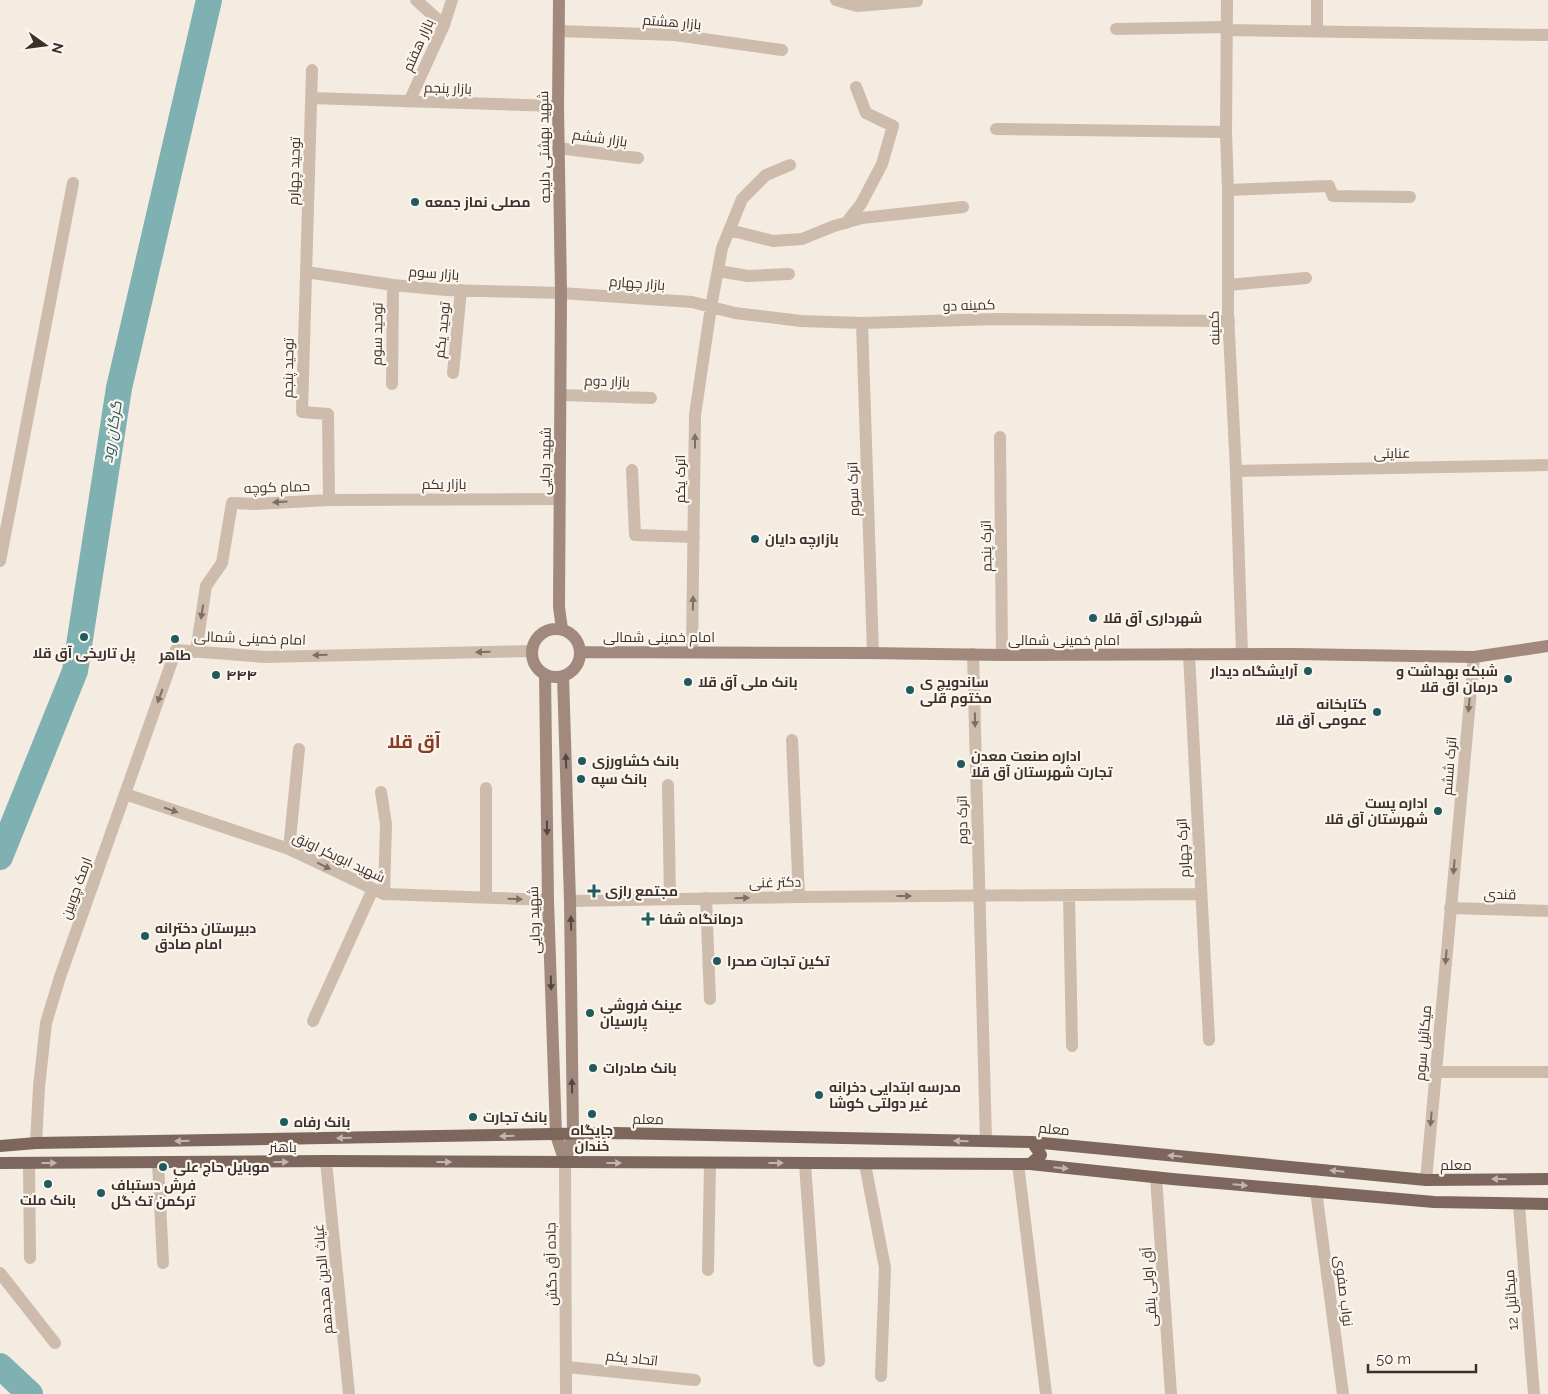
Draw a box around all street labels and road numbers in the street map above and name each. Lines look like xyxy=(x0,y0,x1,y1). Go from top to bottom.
street label: بازار هشتم xyxy=(642,11,702,35)
street label: بازار هفتم xyxy=(399,16,439,75)
street label: بازار پنجم xyxy=(424,79,472,99)
street label: شهید بهشتی دلیجه xyxy=(535,91,553,203)
street label: بازار ششم xyxy=(571,126,629,152)
street label: توحید چهارم xyxy=(285,136,305,206)
street label: بازار سوم xyxy=(408,263,460,285)
street label: بازار چهارم xyxy=(608,273,666,295)
street label: کمینه دو xyxy=(942,296,996,314)
street label: توحید یکم xyxy=(431,301,455,359)
street label: توحید سوم xyxy=(368,302,388,366)
street label: کمینه xyxy=(1205,310,1223,346)
street label: توحید پنجم xyxy=(279,337,299,398)
street label: بازار دوم xyxy=(584,372,630,392)
street label: شهید رجایی xyxy=(536,427,554,495)
street label: عنایتی xyxy=(1373,445,1411,461)
street label: اترک یکم xyxy=(672,455,690,503)
street label: اترک سوم xyxy=(844,461,864,517)
street label: بازار یکم xyxy=(422,476,466,494)
street label: حمام کوچه xyxy=(244,478,311,498)
street label: اترک پنجم xyxy=(978,520,996,572)
street label: امام خمینی شمالی xyxy=(194,628,306,650)
street label: امام خمینی شمالی xyxy=(603,629,715,647)
street label: امام خمینی شمالی xyxy=(1008,632,1120,650)
street label: اترک ششم xyxy=(1438,736,1462,796)
street label: اترک دوم xyxy=(954,795,972,845)
street label: اترک چهارم xyxy=(1173,818,1195,878)
street label: شهید ابوبکر اونق xyxy=(290,829,388,886)
street label: ارمک چوبین xyxy=(57,855,97,922)
street label: دکتر غنی xyxy=(749,874,801,890)
street label: شهید رجایی xyxy=(525,886,543,954)
street label: قندی xyxy=(1484,886,1516,902)
street label: میکائیل سوم xyxy=(1412,1004,1436,1082)
street label: معلم xyxy=(632,1111,664,1129)
street label: معلم xyxy=(1037,1120,1070,1140)
street label: باهنر xyxy=(268,1139,297,1155)
street label: معلم xyxy=(1440,1157,1472,1175)
street label: جاده آق دگش xyxy=(542,1222,561,1306)
street label: غیاث الدین هجدهم xyxy=(310,1223,338,1335)
street label: آق اولی یلقی xyxy=(1138,1246,1161,1327)
street label: نواب صفوی xyxy=(1332,1255,1356,1327)
street label: میکائیل 12 xyxy=(1501,1269,1521,1331)
street label: اتحاد یکم xyxy=(605,1347,659,1371)

